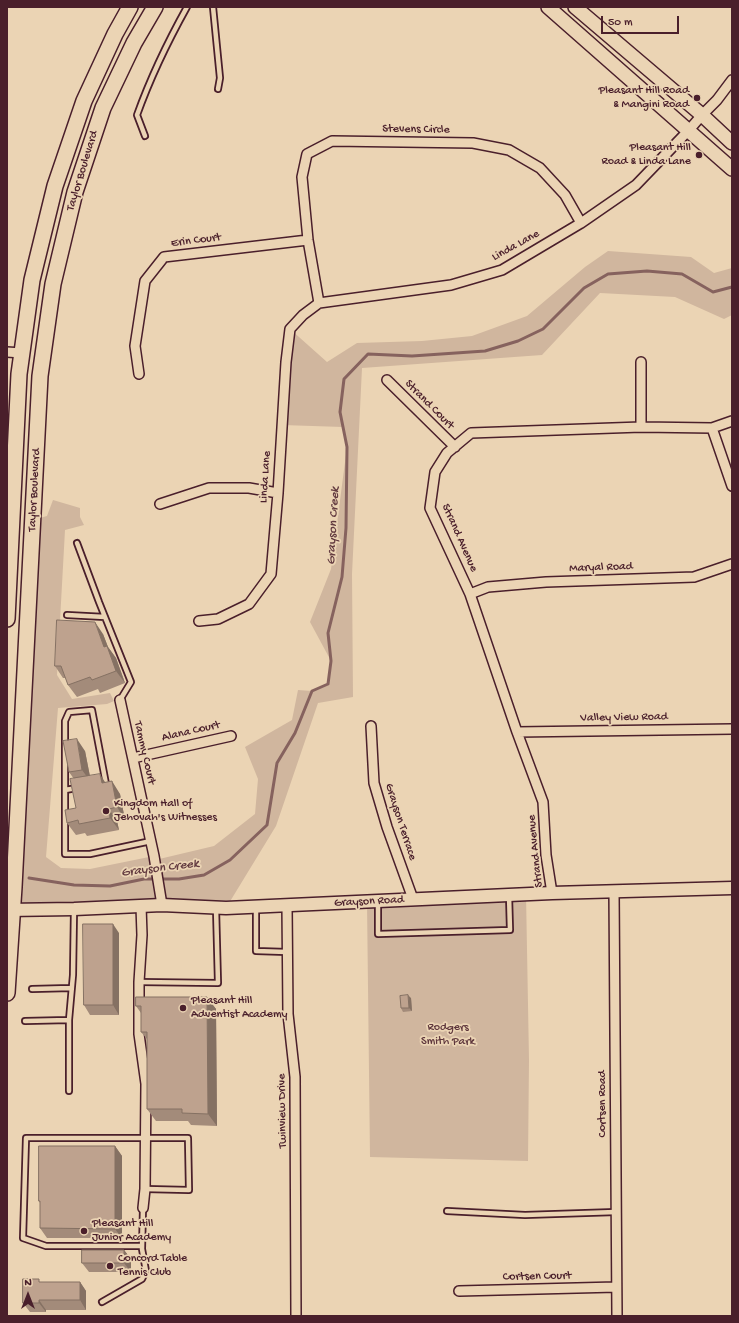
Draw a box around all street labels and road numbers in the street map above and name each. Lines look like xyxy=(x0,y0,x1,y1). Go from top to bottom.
street label: Stevens Circle xyxy=(382,122,450,138)
street label: Taylor Boulevard xyxy=(64,129,102,213)
street label: Linda Lane xyxy=(490,227,542,265)
street label: Erin Court xyxy=(170,231,222,251)
street label: Strand Court xyxy=(401,377,457,433)
street label: Taylor Boulevard xyxy=(26,448,44,532)
street label: Linda Lane xyxy=(257,450,275,504)
street label: Strand Avenue xyxy=(438,502,480,574)
street label: Maryal Road xyxy=(569,560,633,576)
street label: Valley View Road xyxy=(580,710,668,726)
street label: Alana Court xyxy=(161,718,221,746)
street label: Tammy Court xyxy=(130,720,158,786)
street label: Grayson Terrace xyxy=(381,782,419,862)
street label: Strand Avenue xyxy=(525,814,547,888)
street label: Grayson Road xyxy=(334,893,404,911)
street label: Cortsen Road xyxy=(596,1070,610,1138)
street label: Twinview Drive xyxy=(275,1074,291,1148)
street label: Cortsen Court xyxy=(503,1269,571,1285)

